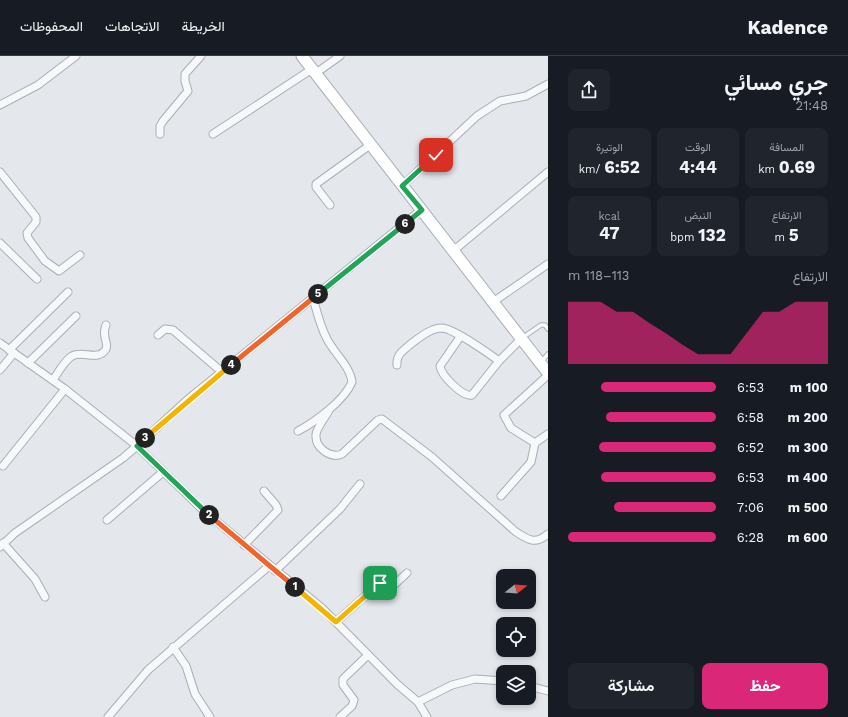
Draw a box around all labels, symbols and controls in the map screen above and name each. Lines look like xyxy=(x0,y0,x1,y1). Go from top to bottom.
text: Kadence xyxy=(748,16,828,39)
text: المحفوظات xyxy=(20,18,83,34)
text: الاتجاهات xyxy=(105,18,159,34)
text: الخريطة xyxy=(181,18,225,34)
button: share xyxy=(568,69,610,111)
text: جري مسائي xyxy=(724,70,828,95)
text: 21:48 xyxy=(796,98,828,113)
pin xyxy=(419,138,453,172)
text: الوتيرة xyxy=(596,141,623,154)
text: الوقت xyxy=(685,141,711,154)
text: المسافة xyxy=(769,141,804,154)
icon: check xyxy=(425,144,447,166)
text: 6:52 xyxy=(604,157,640,177)
text: 4:44 xyxy=(679,157,717,177)
text: 0.69 xyxy=(779,157,815,177)
text: /km xyxy=(579,163,604,176)
text: km xyxy=(758,163,779,176)
text: النبض xyxy=(684,209,712,222)
text: الارتفاع xyxy=(772,209,802,222)
text: kcal xyxy=(598,210,620,223)
pin: 6 xyxy=(395,214,415,234)
text: 6 xyxy=(402,217,408,230)
text: 47 xyxy=(599,223,620,243)
text: 132 xyxy=(698,225,726,245)
text: 5 xyxy=(789,225,799,245)
text: bpm xyxy=(670,231,698,244)
text: m xyxy=(775,231,789,244)
text: 113–118 m xyxy=(568,268,629,283)
text: الارتفاع xyxy=(793,269,828,284)
pin: 5 xyxy=(308,284,328,304)
text: 5 xyxy=(315,287,321,300)
pin: 4 xyxy=(221,355,241,375)
text: 4 xyxy=(227,358,235,371)
text: 6:53 xyxy=(737,380,764,395)
text: 100 m xyxy=(790,380,828,395)
text: 6:58 xyxy=(737,410,764,425)
text: 200 m xyxy=(788,410,828,425)
pin: 3 xyxy=(135,428,155,448)
text: 3 xyxy=(142,431,148,444)
text: 6:52 xyxy=(737,440,764,455)
text: 300 m xyxy=(788,440,828,455)
text: 6:53 xyxy=(737,470,764,485)
text: 400 m xyxy=(787,470,828,485)
text: 7:06 xyxy=(737,500,764,515)
text: 500 m xyxy=(788,500,828,515)
pin: 2 xyxy=(199,505,219,525)
text: 2 xyxy=(206,508,212,521)
text: 6:28 xyxy=(737,530,764,545)
text: 600 m xyxy=(787,530,828,545)
pin xyxy=(363,566,397,600)
north arrow xyxy=(496,569,536,609)
map controls xyxy=(496,569,536,705)
icon: arrive xyxy=(369,572,391,594)
pin: 1 xyxy=(285,577,305,597)
text: 1 xyxy=(293,580,297,593)
button: locate xyxy=(496,617,536,657)
button: مشاركة xyxy=(568,663,694,709)
button: حفظ xyxy=(702,663,828,709)
button: layers xyxy=(496,665,536,705)

